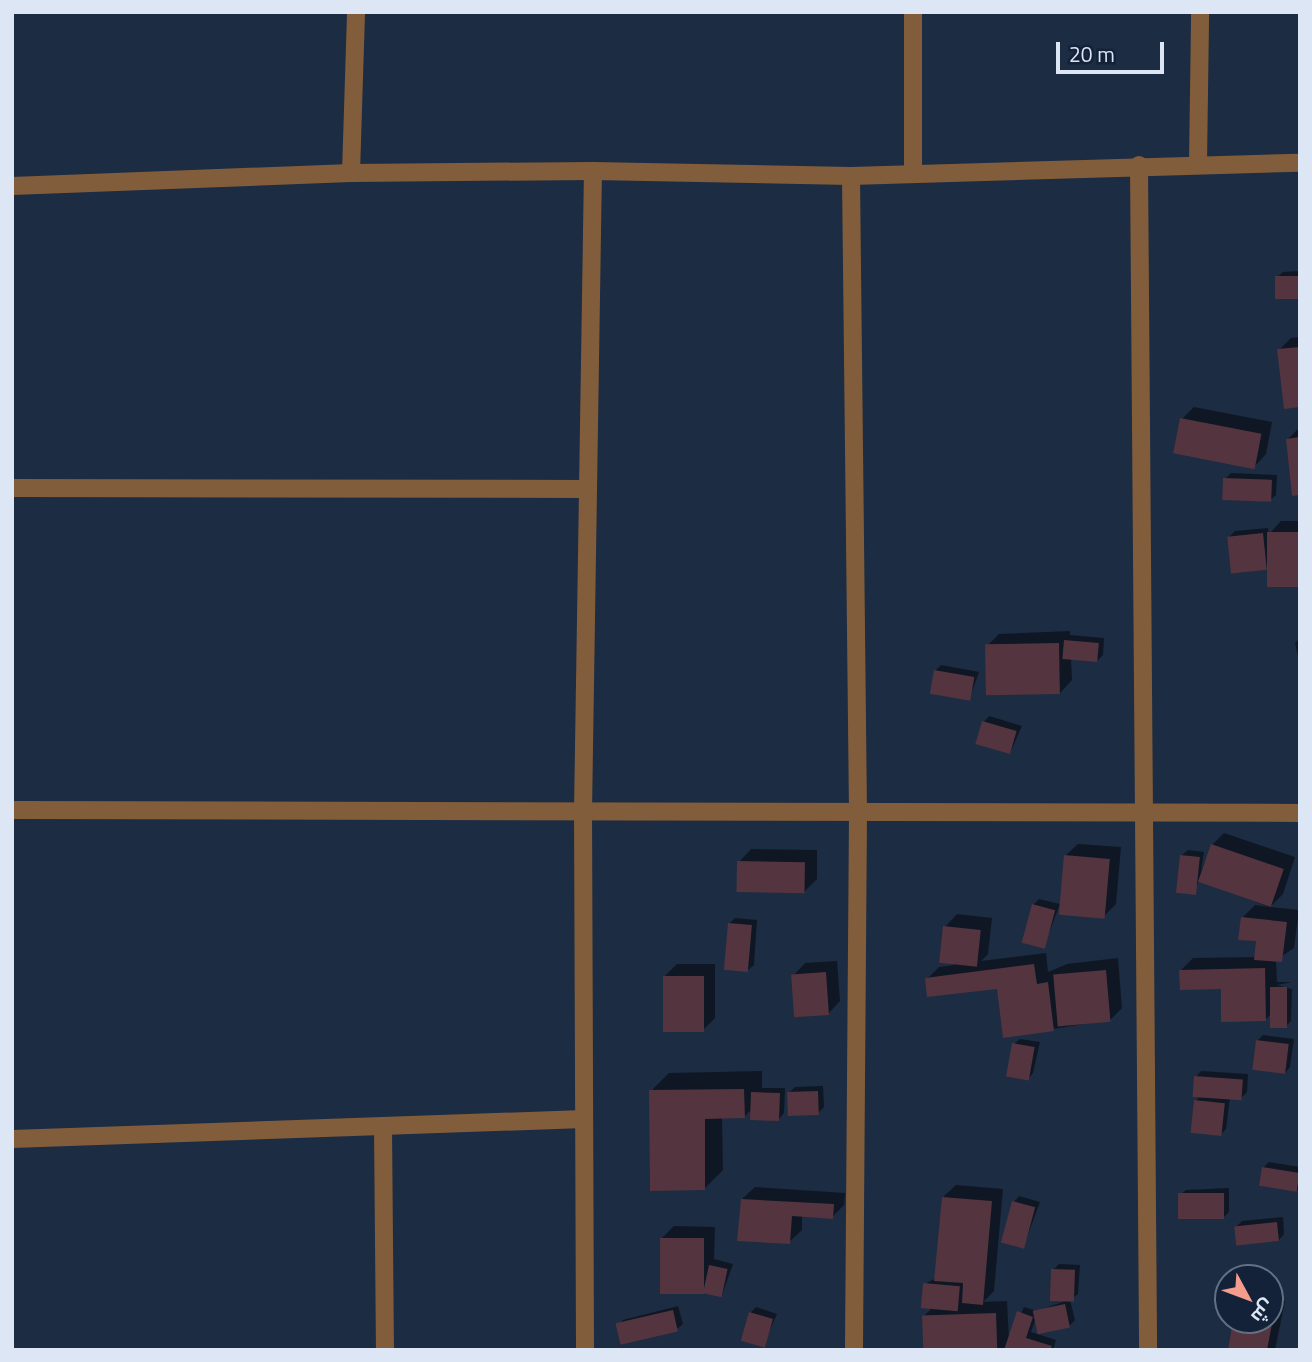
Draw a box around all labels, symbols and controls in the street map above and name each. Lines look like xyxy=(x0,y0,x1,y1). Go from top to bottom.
scale bar xyxy=(1060,28,1168,72)
text: 20 m xyxy=(1069,38,1115,70)
north arrow xyxy=(1214,1264,1284,1334)
text: ش xyxy=(1245,1293,1283,1331)

